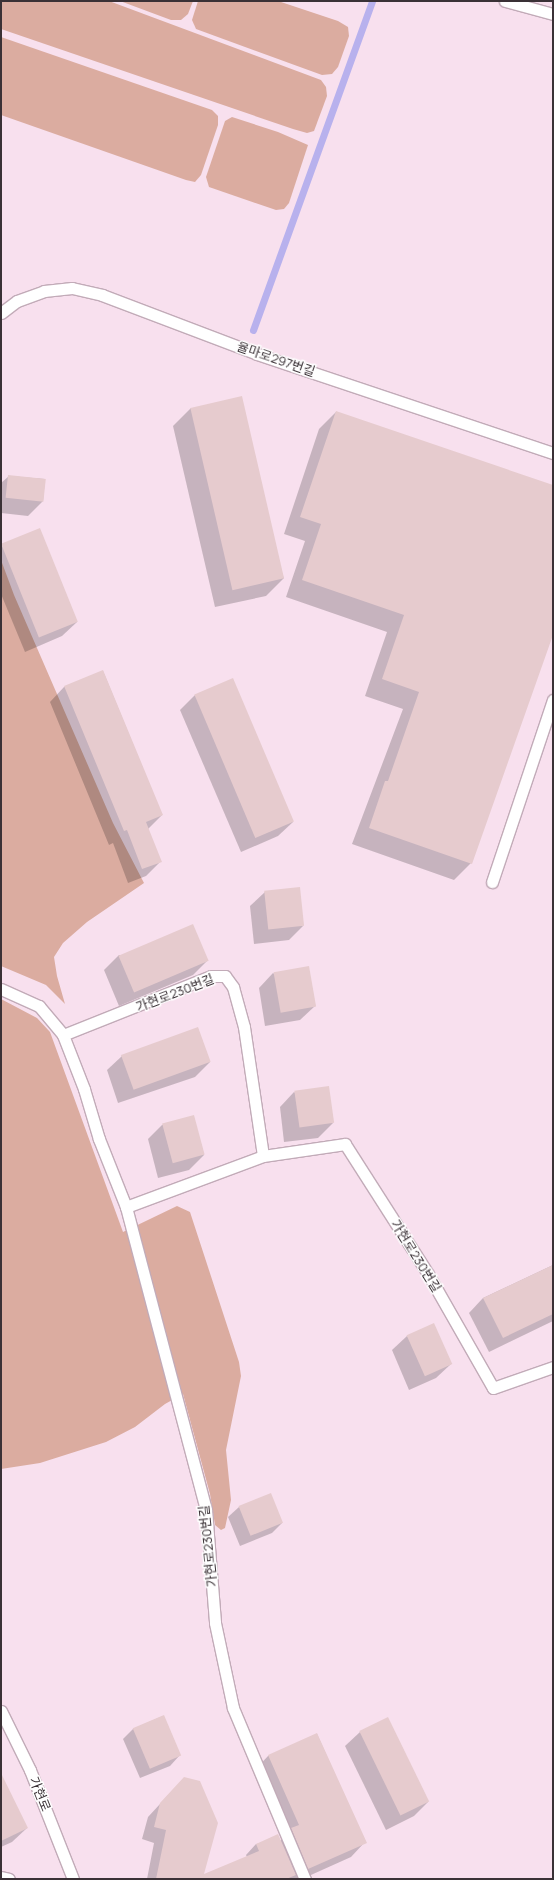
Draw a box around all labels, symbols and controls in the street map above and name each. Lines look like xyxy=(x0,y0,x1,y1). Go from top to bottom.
street label: 율마로297번길 xyxy=(235,338,317,380)
street label: 가현로230번길 xyxy=(134,971,216,1015)
street label: 가현로230번길 xyxy=(388,1217,444,1295)
street label: 가현로230번길 xyxy=(196,1504,220,1588)
street label: 가현로 xyxy=(26,1774,54,1814)

